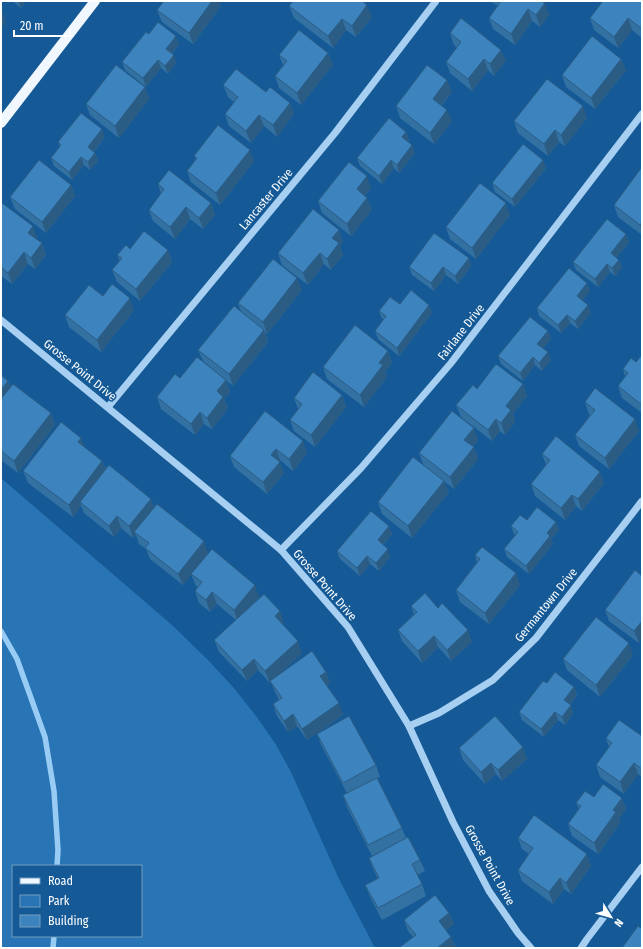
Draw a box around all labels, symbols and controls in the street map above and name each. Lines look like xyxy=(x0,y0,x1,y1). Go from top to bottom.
scale bar xyxy=(14,12,70,38)
text: 20 m xyxy=(20,19,44,33)
street label: Lancaster Drive xyxy=(236,166,296,232)
street label: Fairlane Drive xyxy=(435,301,487,363)
street label: Grosse Point Drive xyxy=(41,336,119,404)
street label: Grosse Point Drive xyxy=(290,547,360,623)
street label: Germantown Drive xyxy=(512,565,580,645)
street label: Grosse Point Drive xyxy=(462,822,518,908)
legend xyxy=(12,865,142,937)
text: Road xyxy=(48,874,73,888)
text: Park xyxy=(48,894,70,908)
north arrow xyxy=(591,897,631,937)
text: Building xyxy=(48,914,89,928)
text: N xyxy=(611,916,626,929)

